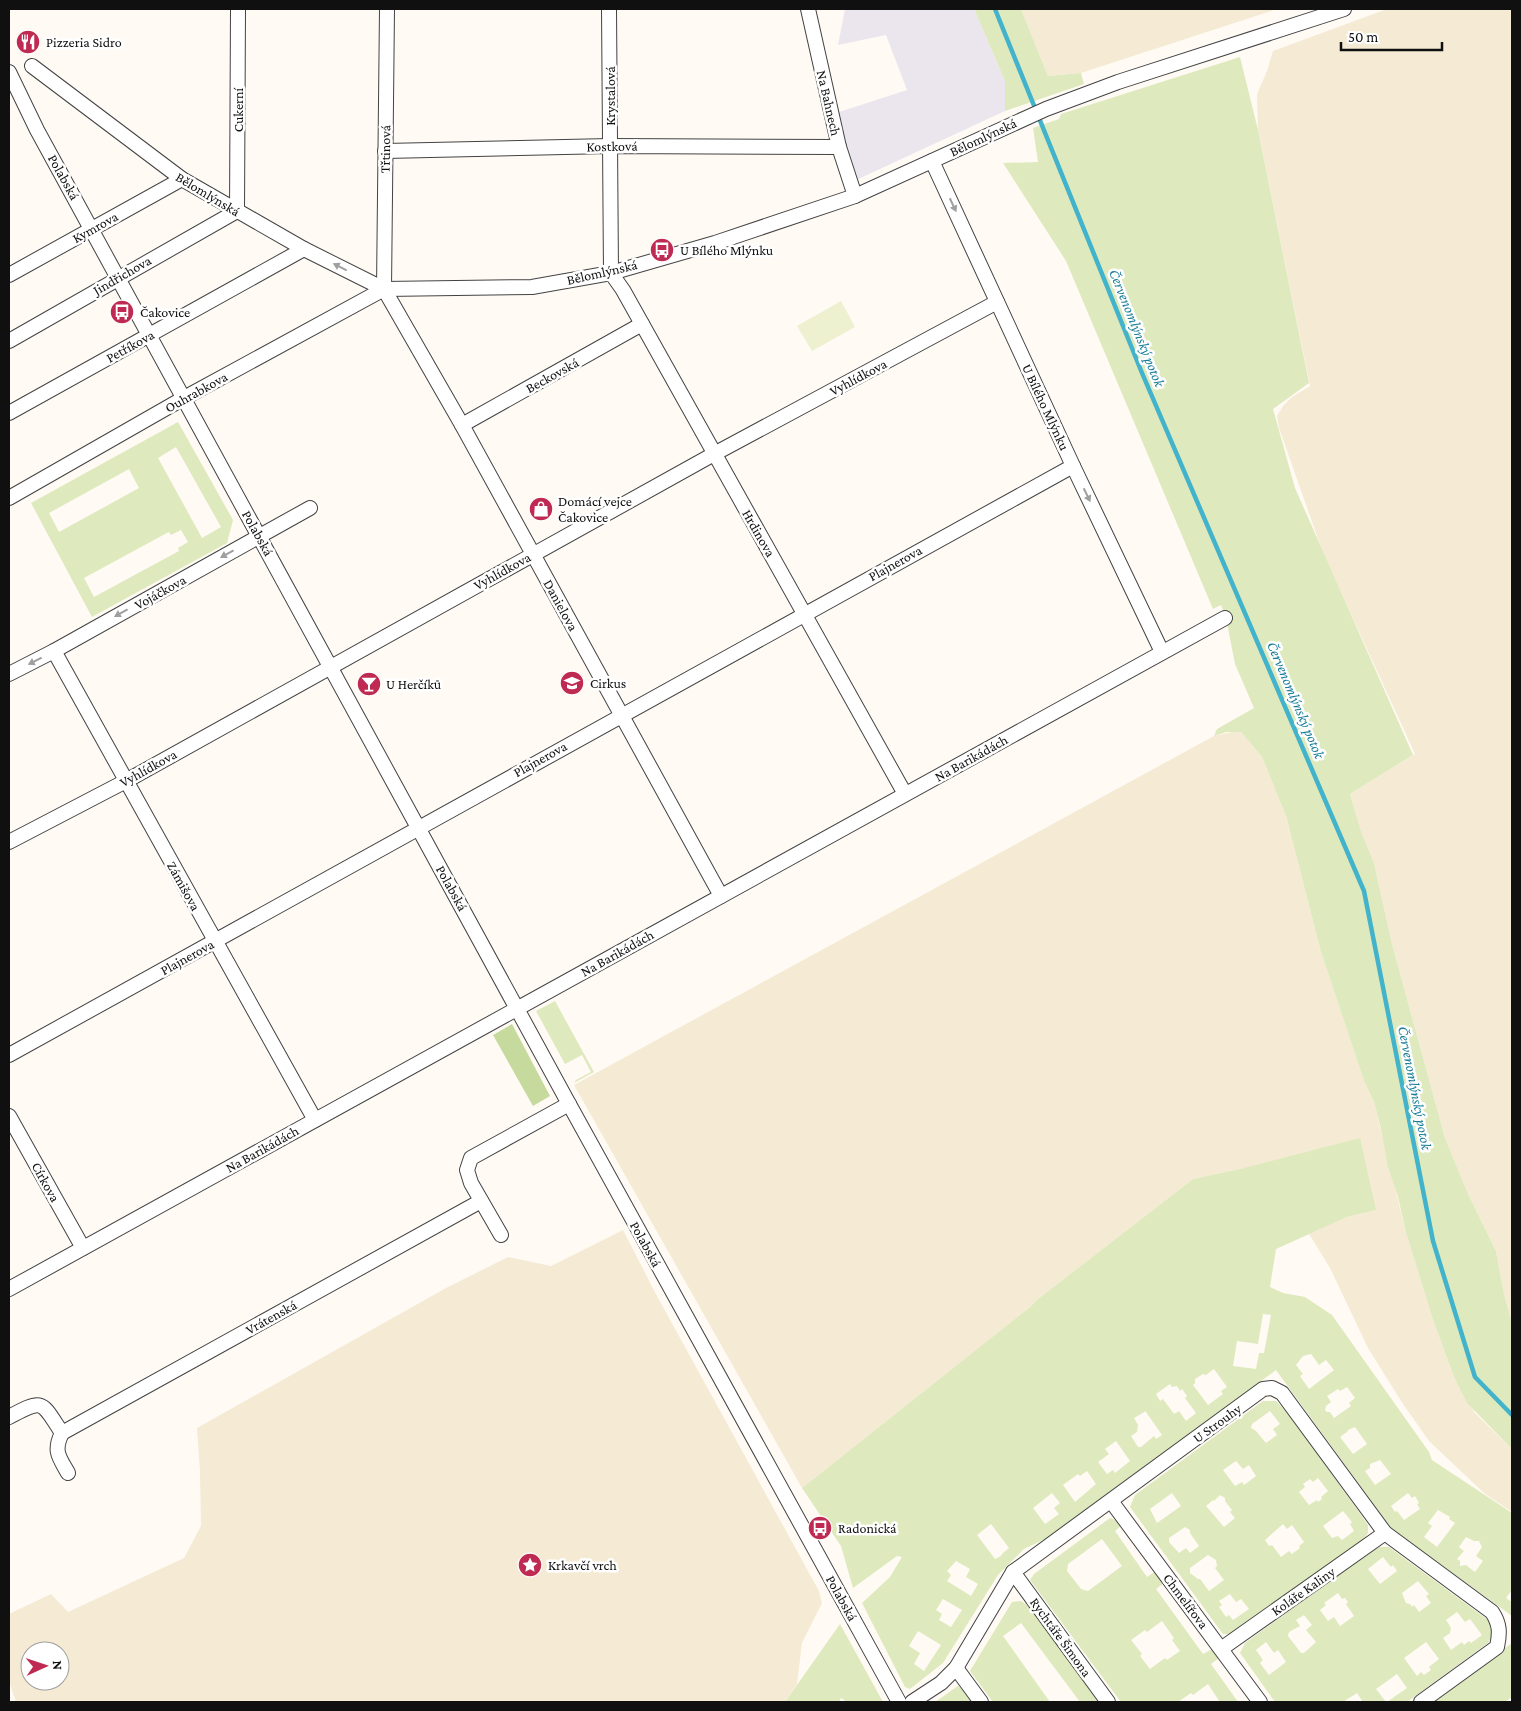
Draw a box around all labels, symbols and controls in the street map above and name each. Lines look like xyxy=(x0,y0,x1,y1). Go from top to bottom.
scale bar xyxy=(1341,20,1442,52)
restaurant icon: Pizzeria Sidro xyxy=(15,29,41,55)
text: 50 m xyxy=(1348,29,1378,45)
place label: Pizzeria Sidro xyxy=(46,34,122,50)
street label: Krystalová xyxy=(602,66,618,126)
street label: Na Bahnech xyxy=(814,69,844,138)
street label: Cukerní xyxy=(230,87,246,132)
street label: Bělomlýnská xyxy=(947,114,1019,159)
street label: Třtinová xyxy=(377,124,393,173)
street label: Kostková xyxy=(586,138,638,154)
street label: Polabská xyxy=(45,151,83,203)
street label: Bělomlýnská xyxy=(173,169,243,220)
one-way arrow xyxy=(949,198,957,212)
street label: Kymrova xyxy=(69,208,121,246)
bus stop icon: U Bílého Mlýnku xyxy=(649,237,675,263)
place label: U Bílého Mlýnku xyxy=(680,242,774,258)
street label: Jindřichova xyxy=(88,252,154,299)
street label: Bělomlýnská xyxy=(565,256,639,288)
one-way arrow xyxy=(333,263,348,271)
water label: Červenomlýnský potok xyxy=(1105,267,1168,391)
bus stop icon: Čakovice xyxy=(109,299,135,325)
place label: Čakovice xyxy=(140,304,190,320)
street label: Petříkova xyxy=(103,326,157,366)
street label: Beckovská xyxy=(523,354,582,396)
street label: Vyhlídkova xyxy=(827,355,890,399)
street label: U Bílého Mlýnku xyxy=(1019,361,1073,453)
street label: Ouhrabkova xyxy=(162,368,231,416)
one-way arrow xyxy=(1083,488,1091,502)
place label: Domácí vejce Čakovice xyxy=(558,493,632,525)
shop icon: Domácí vejce Čakovice xyxy=(528,496,554,522)
street label: Hrdinova xyxy=(739,506,779,560)
street label: Polabská xyxy=(239,507,277,559)
street label: Plajnerova xyxy=(865,542,925,585)
street label: Vyhlídkova xyxy=(471,549,534,593)
one-way arrow xyxy=(219,550,234,558)
street label: Vojáčkova xyxy=(131,571,189,614)
street label: Danielova xyxy=(540,576,582,634)
one-way arrow xyxy=(114,609,128,618)
water label: Červenomlýnský potok xyxy=(1263,639,1328,763)
one-way arrow xyxy=(28,657,42,665)
school or university icon: Cirkus xyxy=(559,670,585,696)
bar icon: U Herčíků xyxy=(356,671,382,697)
place label: Cirkus xyxy=(590,675,626,691)
place label: U Herčíků xyxy=(386,676,442,692)
street label: Na Barikádách xyxy=(932,731,1011,785)
street label: Plajnerova xyxy=(510,738,570,781)
street label: Vyhlídkova xyxy=(117,746,180,790)
street label: Zámišova xyxy=(164,859,204,914)
street label: Polabská xyxy=(433,862,471,914)
street label: Na Barikádách xyxy=(578,926,657,980)
street label: Plajnerova xyxy=(157,936,217,979)
water label: Červenomlýnský potok xyxy=(1394,1025,1435,1153)
street label: Na Barikádách xyxy=(223,1122,302,1176)
street label: Církova xyxy=(29,1159,64,1205)
street label: Polabská xyxy=(627,1218,665,1270)
street label: Vrátenská xyxy=(243,1296,300,1338)
street label: U Strouhy xyxy=(1190,1400,1245,1446)
bus stop icon: Radonická xyxy=(807,1515,833,1541)
place label: Radonická xyxy=(838,1520,897,1536)
place icon: Krkavčí vrch xyxy=(517,1552,543,1578)
place label: Krkavčí vrch xyxy=(548,1557,617,1573)
street label: Koláře Kaliny xyxy=(1268,1563,1338,1619)
street label: Chmelířova xyxy=(1160,1570,1212,1632)
street label: Polabská xyxy=(823,1572,861,1624)
street label: Rychtáře Šimona xyxy=(1027,1594,1095,1680)
north arrow xyxy=(20,1641,70,1691)
text: N xyxy=(50,1660,66,1671)

